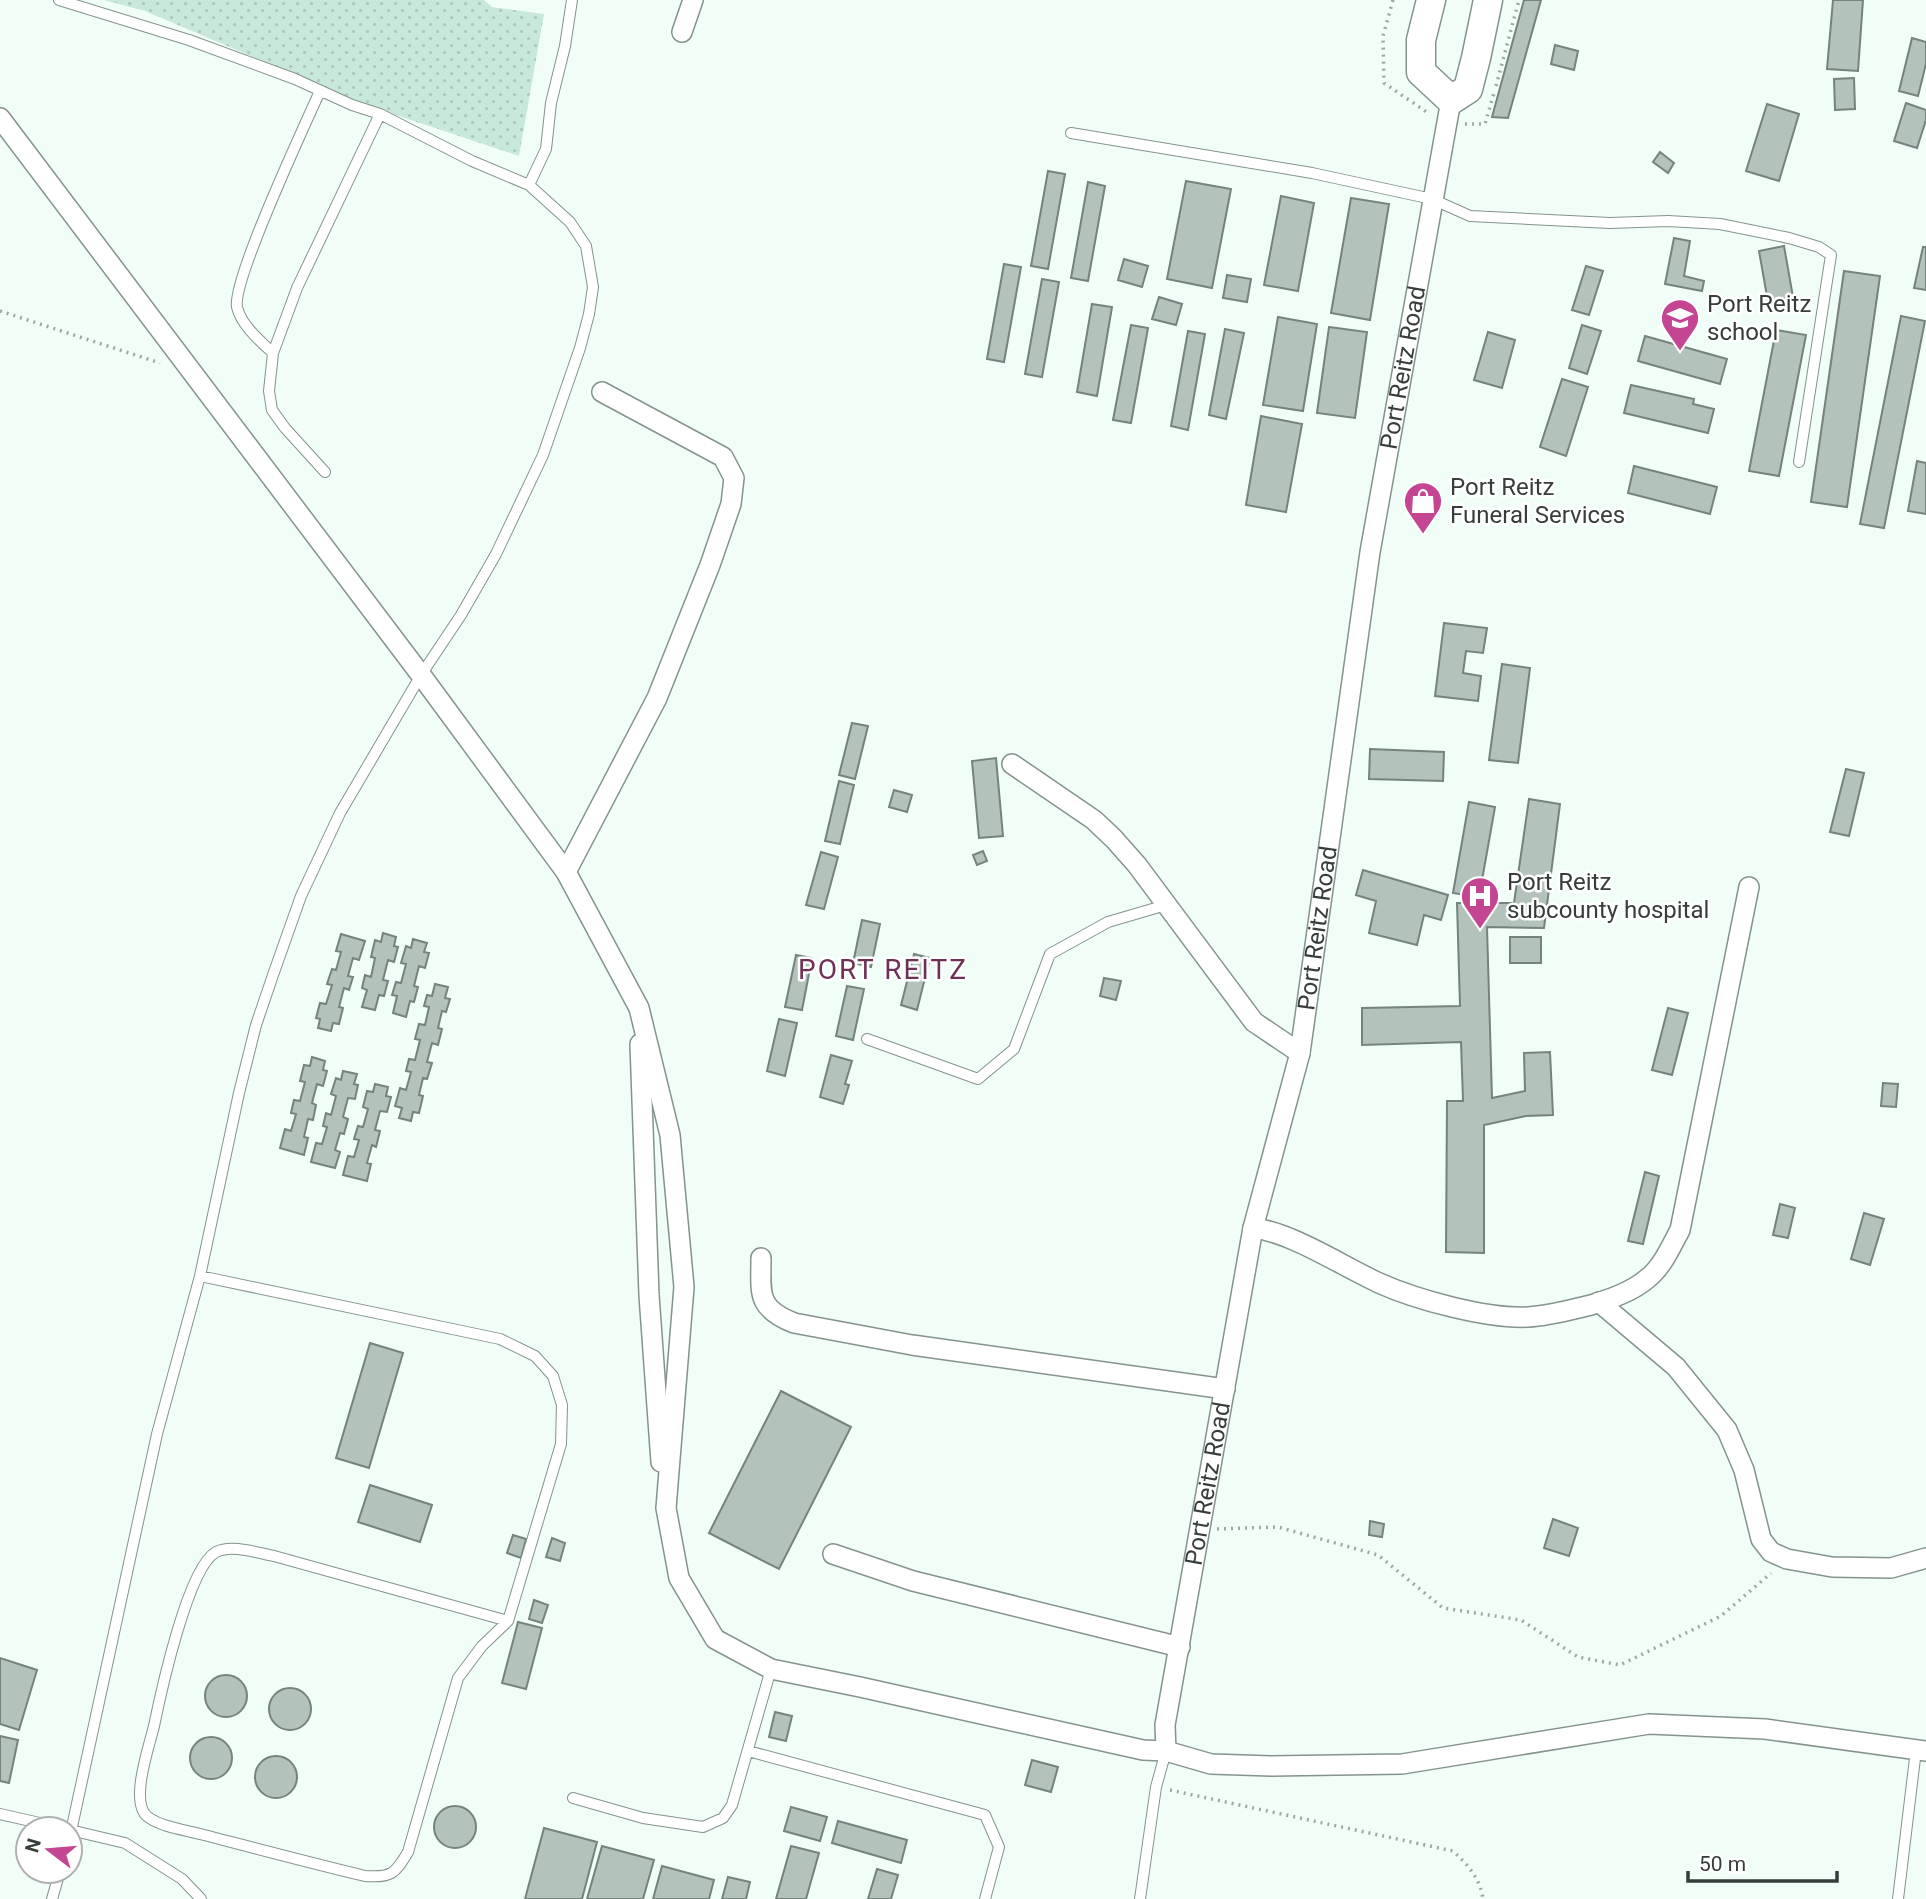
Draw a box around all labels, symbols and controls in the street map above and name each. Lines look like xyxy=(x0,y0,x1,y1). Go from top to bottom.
street label: Port Reitz Road xyxy=(1375,284,1431,452)
place label: Port Reitz school xyxy=(1707,290,1811,346)
school or university icon: Port Reitz school xyxy=(1659,297,1701,352)
place label: Port Reitz Funeral Services xyxy=(1450,473,1625,529)
shop icon: Port Reitz Funeral Services xyxy=(1402,480,1444,535)
street label: Port Reitz Road xyxy=(1292,844,1343,1012)
place label: Port Reitz subcounty hospital xyxy=(1507,868,1709,924)
hospital icon: Port Reitz subcounty hospital xyxy=(1459,875,1501,930)
district label: PORT REITZ xyxy=(798,953,968,986)
street label: Port Reitz Road xyxy=(1180,1400,1236,1568)
north arrow xyxy=(14,1815,84,1885)
text: N xyxy=(20,1836,46,1855)
scale bar xyxy=(1688,1840,1837,1884)
text: 50 m xyxy=(1699,1852,1746,1876)

